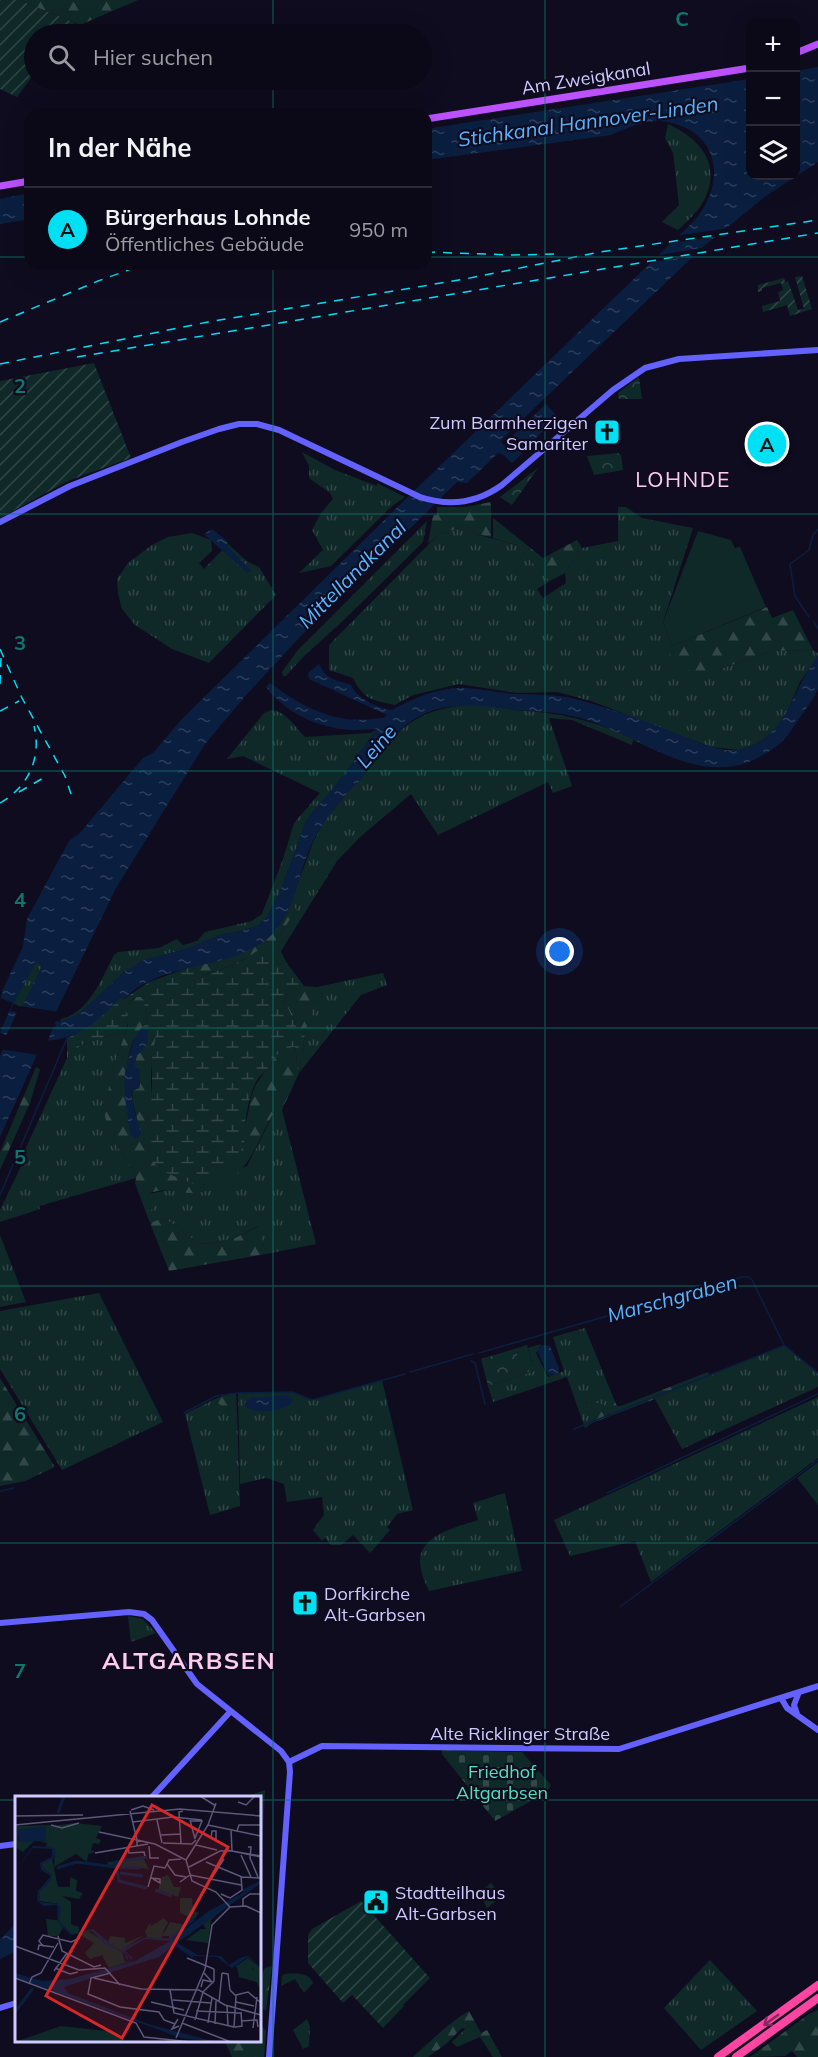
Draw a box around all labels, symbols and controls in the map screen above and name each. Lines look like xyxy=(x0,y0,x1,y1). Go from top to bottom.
text: C xyxy=(675,6,689,31)
map controls xyxy=(746,18,800,180)
button: + xyxy=(746,18,800,72)
search box xyxy=(24,24,432,90)
icon: search xyxy=(45,41,78,74)
text: Hier suchen xyxy=(93,43,213,71)
street label: Am Zweigkanal xyxy=(520,56,652,100)
button: − xyxy=(746,72,800,126)
water label: Stichkanal Hannover-Linden xyxy=(456,90,720,152)
button: layers xyxy=(746,126,800,180)
text: In der Nähe xyxy=(48,131,192,164)
text: Bürgerhaus Lohnde xyxy=(105,203,311,231)
text: A xyxy=(60,217,75,242)
text: 950 m xyxy=(349,217,408,242)
text: Öffentliches Gebäude xyxy=(105,231,304,256)
text: 2 xyxy=(14,373,26,398)
place label: Zum Barmherzigen Samariter xyxy=(429,411,588,455)
church icon: Zum Barmherzigen Samariter xyxy=(592,417,622,447)
pin: A xyxy=(748,422,786,466)
district label: LOHNDE xyxy=(635,466,731,492)
water label: Mittellandkanal xyxy=(293,515,411,633)
text: 3 xyxy=(14,630,26,655)
water label: Leine xyxy=(350,719,402,773)
text: 4 xyxy=(14,887,26,912)
your location xyxy=(545,937,574,966)
text: 5 xyxy=(14,1144,26,1169)
water label: Marschgraben xyxy=(604,1269,740,1327)
text: 6 xyxy=(14,1401,26,1426)
place label: Dorfkirche Alt-Garbsen xyxy=(324,1582,426,1626)
church icon: Dorfkirche Alt-Garbsen xyxy=(290,1588,320,1618)
district label: ALTGARBSEN xyxy=(102,1645,276,1675)
text: 7 xyxy=(14,1658,26,1683)
street label: Alte Ricklinger Straße xyxy=(430,1722,610,1745)
park label: Friedhof Altgarbsen xyxy=(456,1760,548,1804)
inset map xyxy=(15,1796,261,2042)
place label: Stadtteilhaus Alt-Garbsen xyxy=(395,1881,505,1925)
public building icon: Stadtteilhaus Alt-Garbsen xyxy=(361,1887,391,1917)
one-way arrow xyxy=(763,2014,779,2026)

